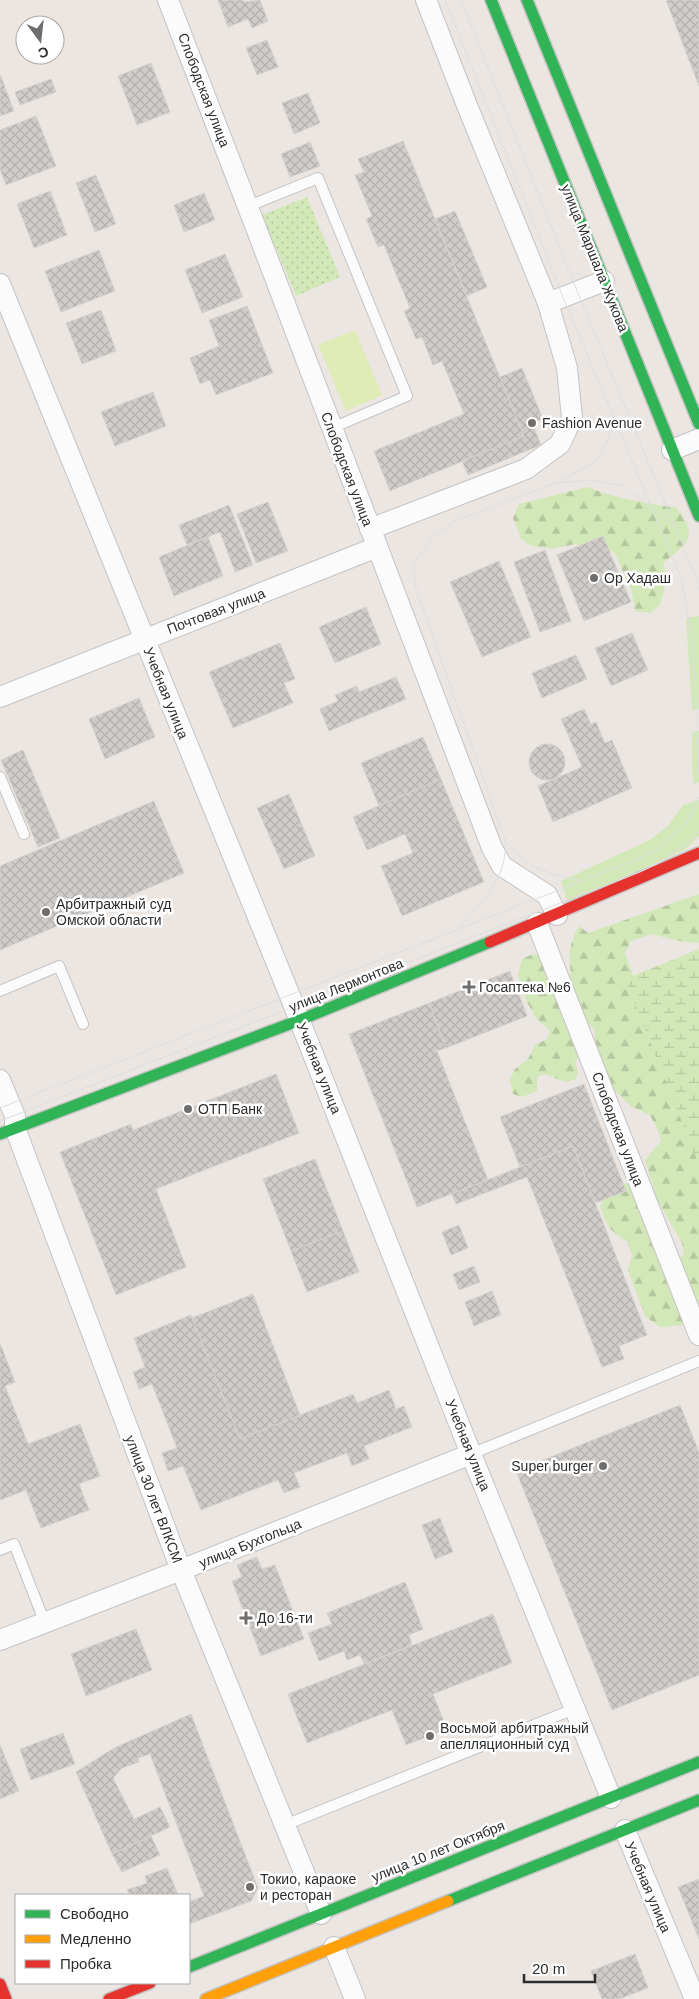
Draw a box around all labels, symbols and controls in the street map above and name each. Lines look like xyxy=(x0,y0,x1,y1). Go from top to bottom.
north arrow xyxy=(15,15,65,65)
street label: Слободская улица xyxy=(175,31,233,150)
text: С xyxy=(36,44,50,62)
street label: улица Маршала Жукова xyxy=(558,182,632,334)
street label: Слободская улица xyxy=(318,410,376,529)
place label: Fashion Avenue xyxy=(542,415,642,431)
marker: Fashion Avenue xyxy=(526,417,538,429)
place label: Ор Хадаш xyxy=(604,570,671,586)
marker: Ор Хадаш xyxy=(588,572,600,584)
street label: Почтовая улица xyxy=(165,585,268,637)
street label: Учебная улица xyxy=(140,645,192,741)
place label: Арбитражный суд Омской области xyxy=(56,896,172,928)
marker: Арбитражный суд Омской области xyxy=(40,906,52,918)
street label: улица Лермонтова xyxy=(287,955,405,1015)
place label: Госаптека №6 xyxy=(479,979,571,995)
marker: Госаптека №6 xyxy=(463,981,475,993)
street label: Учебная улица xyxy=(293,1020,345,1116)
street label: Слободская улица xyxy=(589,1070,647,1189)
place label: ОТП Банк xyxy=(198,1101,263,1117)
marker: ОТП Банк xyxy=(182,1103,194,1115)
street label: Учебная улица xyxy=(442,1397,494,1493)
street label: улица 30 лет ВЛКСМ xyxy=(122,1433,186,1565)
place label: Super burger xyxy=(511,1458,593,1474)
marker: Super burger xyxy=(597,1460,609,1472)
street label: улица Бухгольца xyxy=(197,1515,304,1571)
place label: До 16-ти xyxy=(257,1610,313,1626)
marker: До 16-ти xyxy=(239,1611,253,1625)
place label: Восьмой арбитражный апелляционный суд xyxy=(440,1720,589,1752)
marker: Восьмой арбитражный апелляционный суд xyxy=(424,1730,436,1742)
street label: улица 10 лет Октября xyxy=(369,1817,507,1885)
street label: Учебная улица xyxy=(622,1839,674,1935)
place label: Токио, караоке и ресторан xyxy=(260,1871,357,1903)
marker: Токио, караоке и ресторан xyxy=(244,1881,256,1893)
legend xyxy=(15,1894,190,1984)
text: Свободно xyxy=(60,1905,129,1922)
text: Медленно xyxy=(60,1930,131,1947)
scale bar xyxy=(524,1952,595,1984)
text: Пробка xyxy=(60,1955,112,1972)
text: 20 m xyxy=(532,1960,565,1977)

